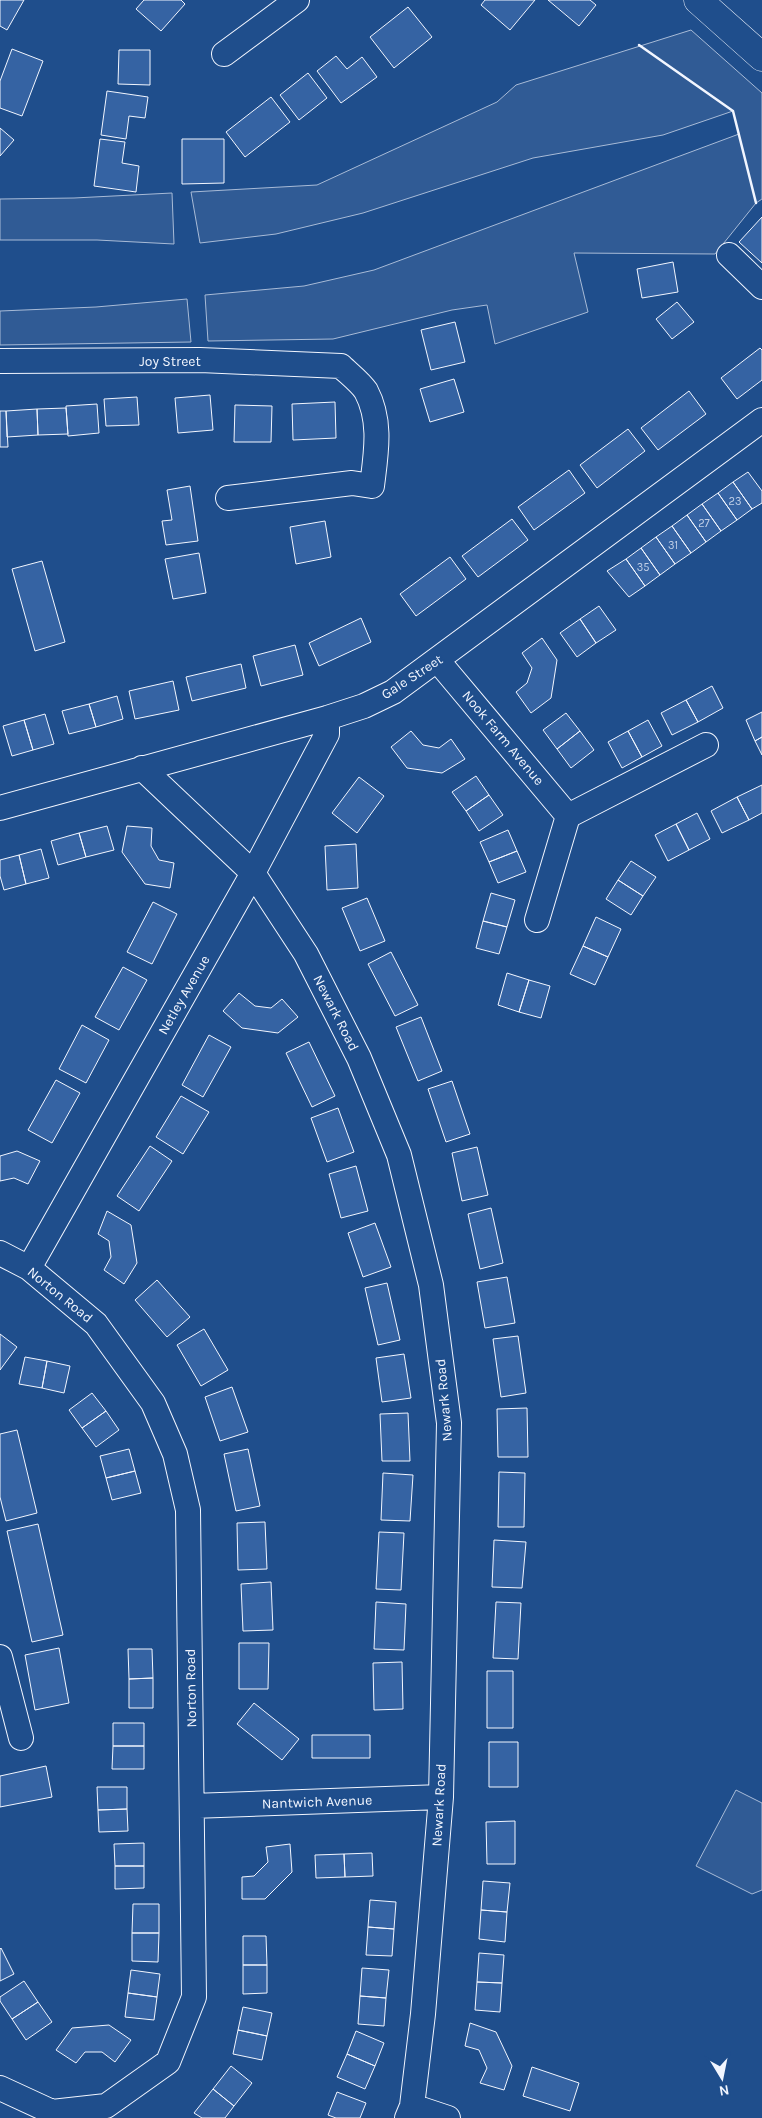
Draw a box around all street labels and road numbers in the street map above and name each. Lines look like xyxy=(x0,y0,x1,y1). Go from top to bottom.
street label: Joy Street xyxy=(139,353,201,370)
street label: Gale Street xyxy=(378,651,446,703)
street label: Nook Farm Avenue xyxy=(458,687,548,789)
street label: Netley Avenue xyxy=(154,952,214,1038)
street label: Newark Road xyxy=(310,972,362,1054)
street label: Norton Road xyxy=(24,1263,96,1327)
street label: Newark Road xyxy=(432,1358,456,1442)
street label: Norton Road xyxy=(182,1648,200,1728)
street label: Newark Road xyxy=(428,1763,450,1847)
street label: Nantwich Avenue xyxy=(262,1792,372,1812)

